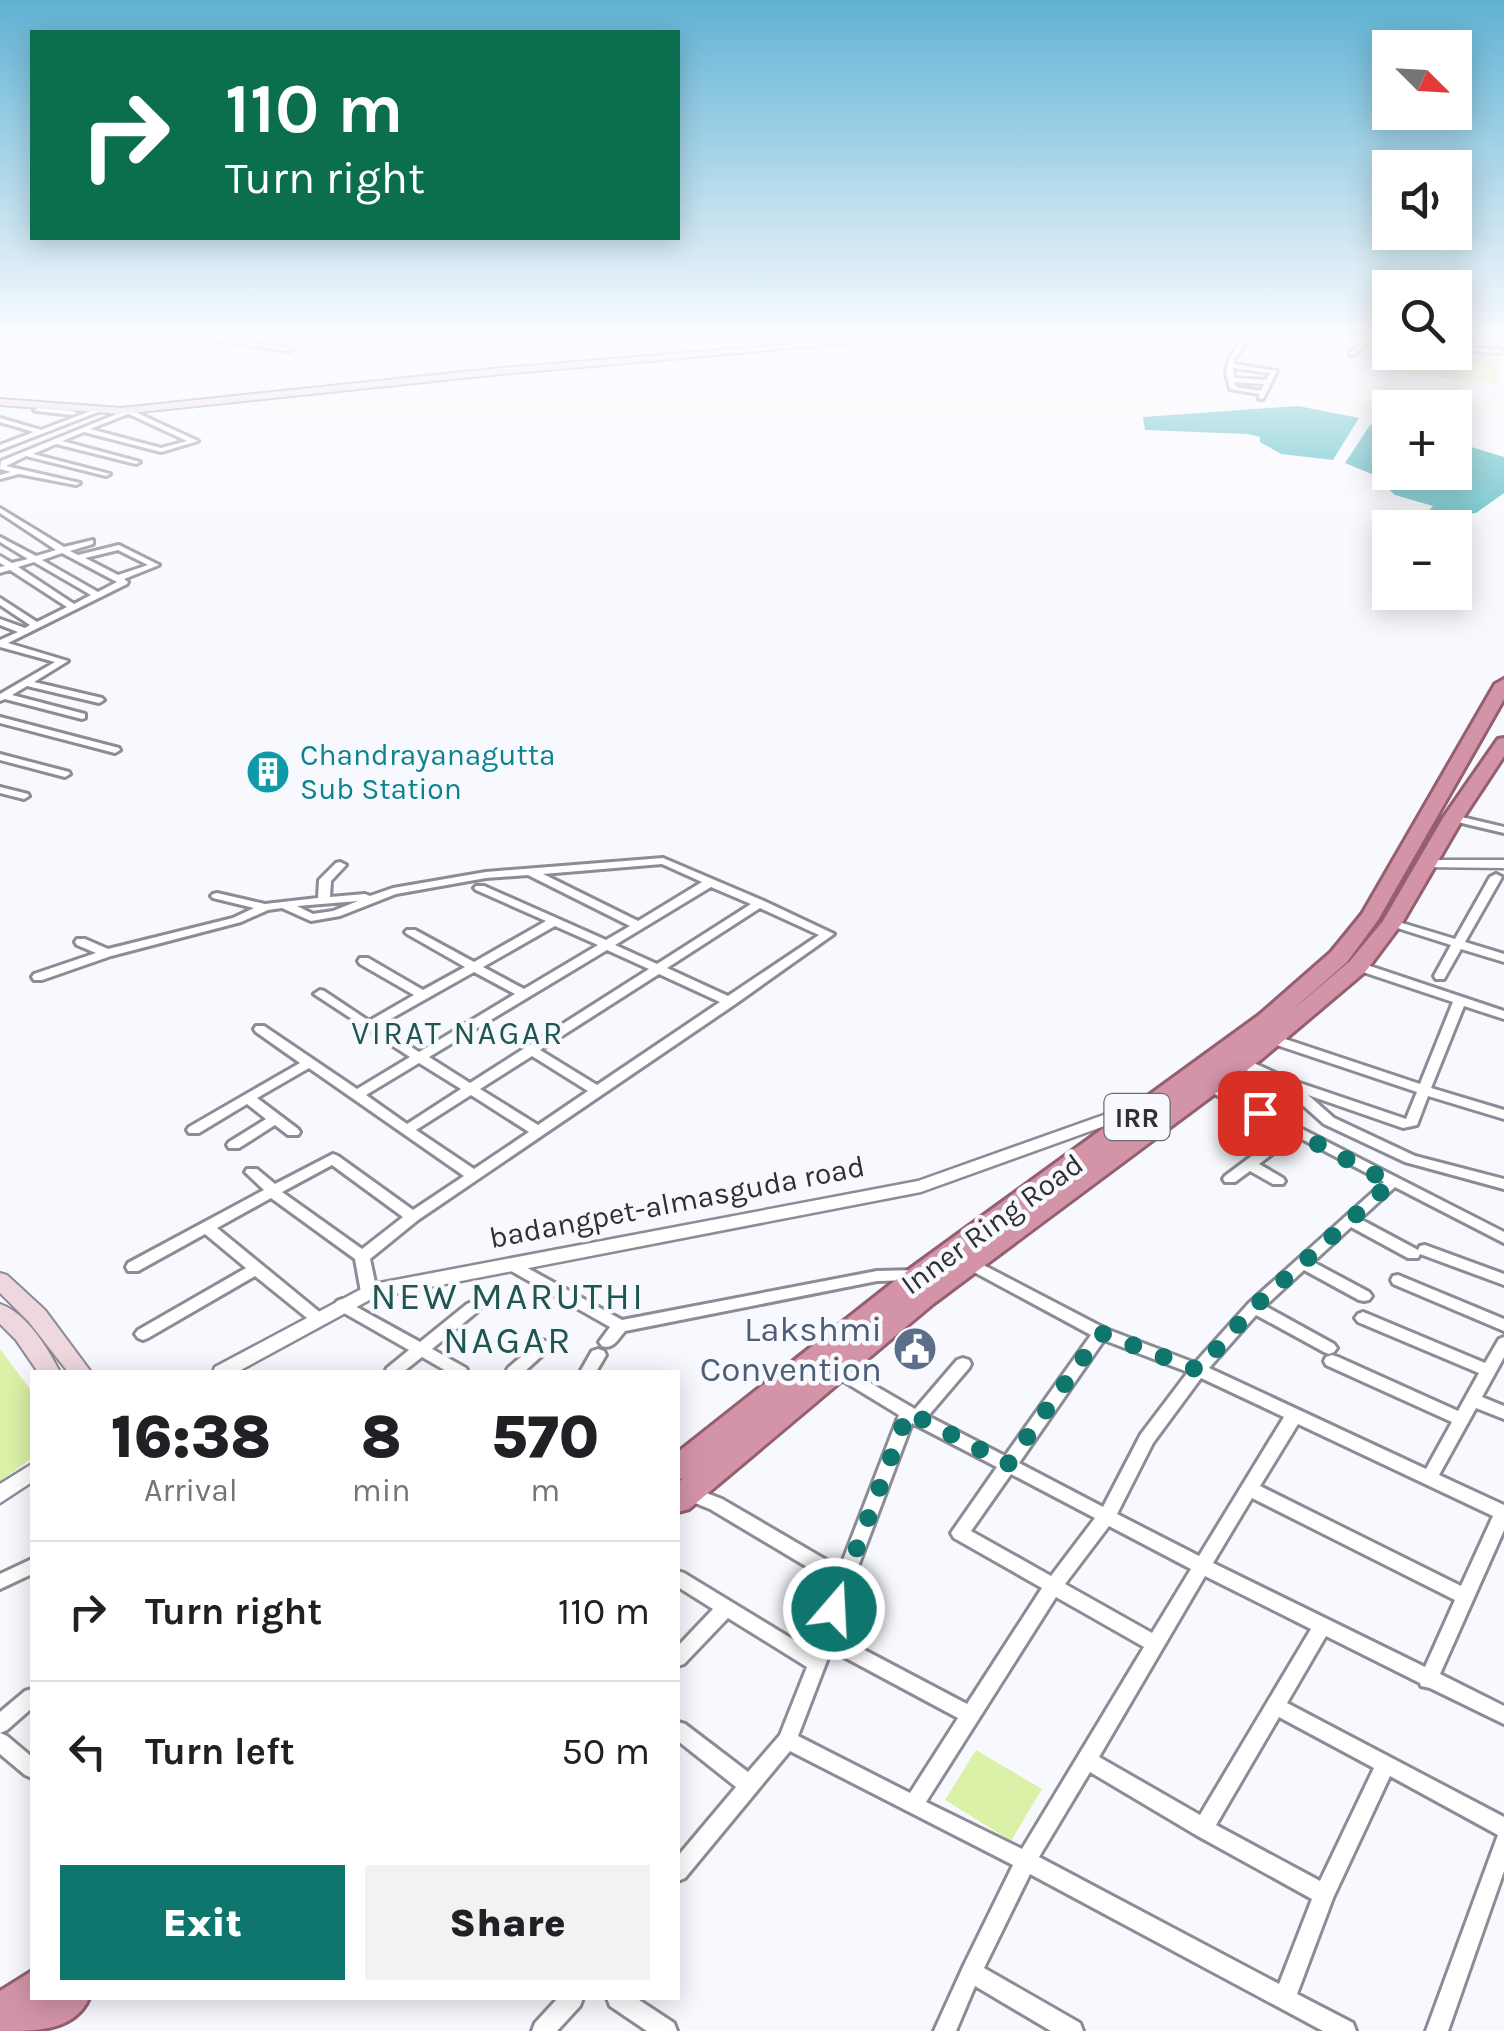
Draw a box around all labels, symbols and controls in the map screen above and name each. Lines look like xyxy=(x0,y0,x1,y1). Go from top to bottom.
north arrow xyxy=(1372,30,1472,130)
map controls xyxy=(1372,30,1472,610)
text: 110 m xyxy=(225,68,403,150)
icon: right xyxy=(60,70,190,200)
button: sound xyxy=(1372,150,1472,250)
text: Turn right xyxy=(225,152,425,204)
button: search xyxy=(1372,270,1472,370)
button: + xyxy=(1372,390,1472,490)
button: − xyxy=(1372,510,1472,610)
place label: Chandrayanagutta Sub Station xyxy=(300,737,556,807)
building icon: Chandrayanagutta Sub Station xyxy=(245,749,291,795)
district label: VIRAT NAGAR xyxy=(351,1015,565,1052)
pin xyxy=(1218,1071,1303,1156)
icon: arrive xyxy=(1233,1086,1288,1141)
road number: IRR xyxy=(1104,1094,1170,1140)
street label: Inner Ring Road xyxy=(894,1146,1090,1302)
street label: badangpet-almasguda road xyxy=(486,1148,868,1256)
district label: NEW MARUTHI NAGAR xyxy=(370,1274,646,1363)
place label: Lakshmi Convention xyxy=(700,1309,882,1390)
public building icon: Lakshmi Convention xyxy=(892,1326,938,1372)
text: 16:38 xyxy=(111,1402,271,1472)
text: 8 xyxy=(361,1402,402,1472)
text: 570 xyxy=(491,1402,599,1472)
text: Arrival xyxy=(144,1472,238,1509)
text: min xyxy=(352,1472,411,1509)
text: m xyxy=(530,1472,560,1509)
position arrow xyxy=(782,1557,886,1661)
icon: right xyxy=(60,1584,115,1639)
text: Turn right xyxy=(145,1589,322,1634)
text: 110 m xyxy=(558,1589,650,1634)
icon: left xyxy=(60,1724,115,1779)
text: Turn left xyxy=(145,1729,295,1774)
text: 50 m xyxy=(561,1729,650,1774)
button: Exit xyxy=(60,1865,345,1980)
button: Share xyxy=(365,1865,650,1980)

